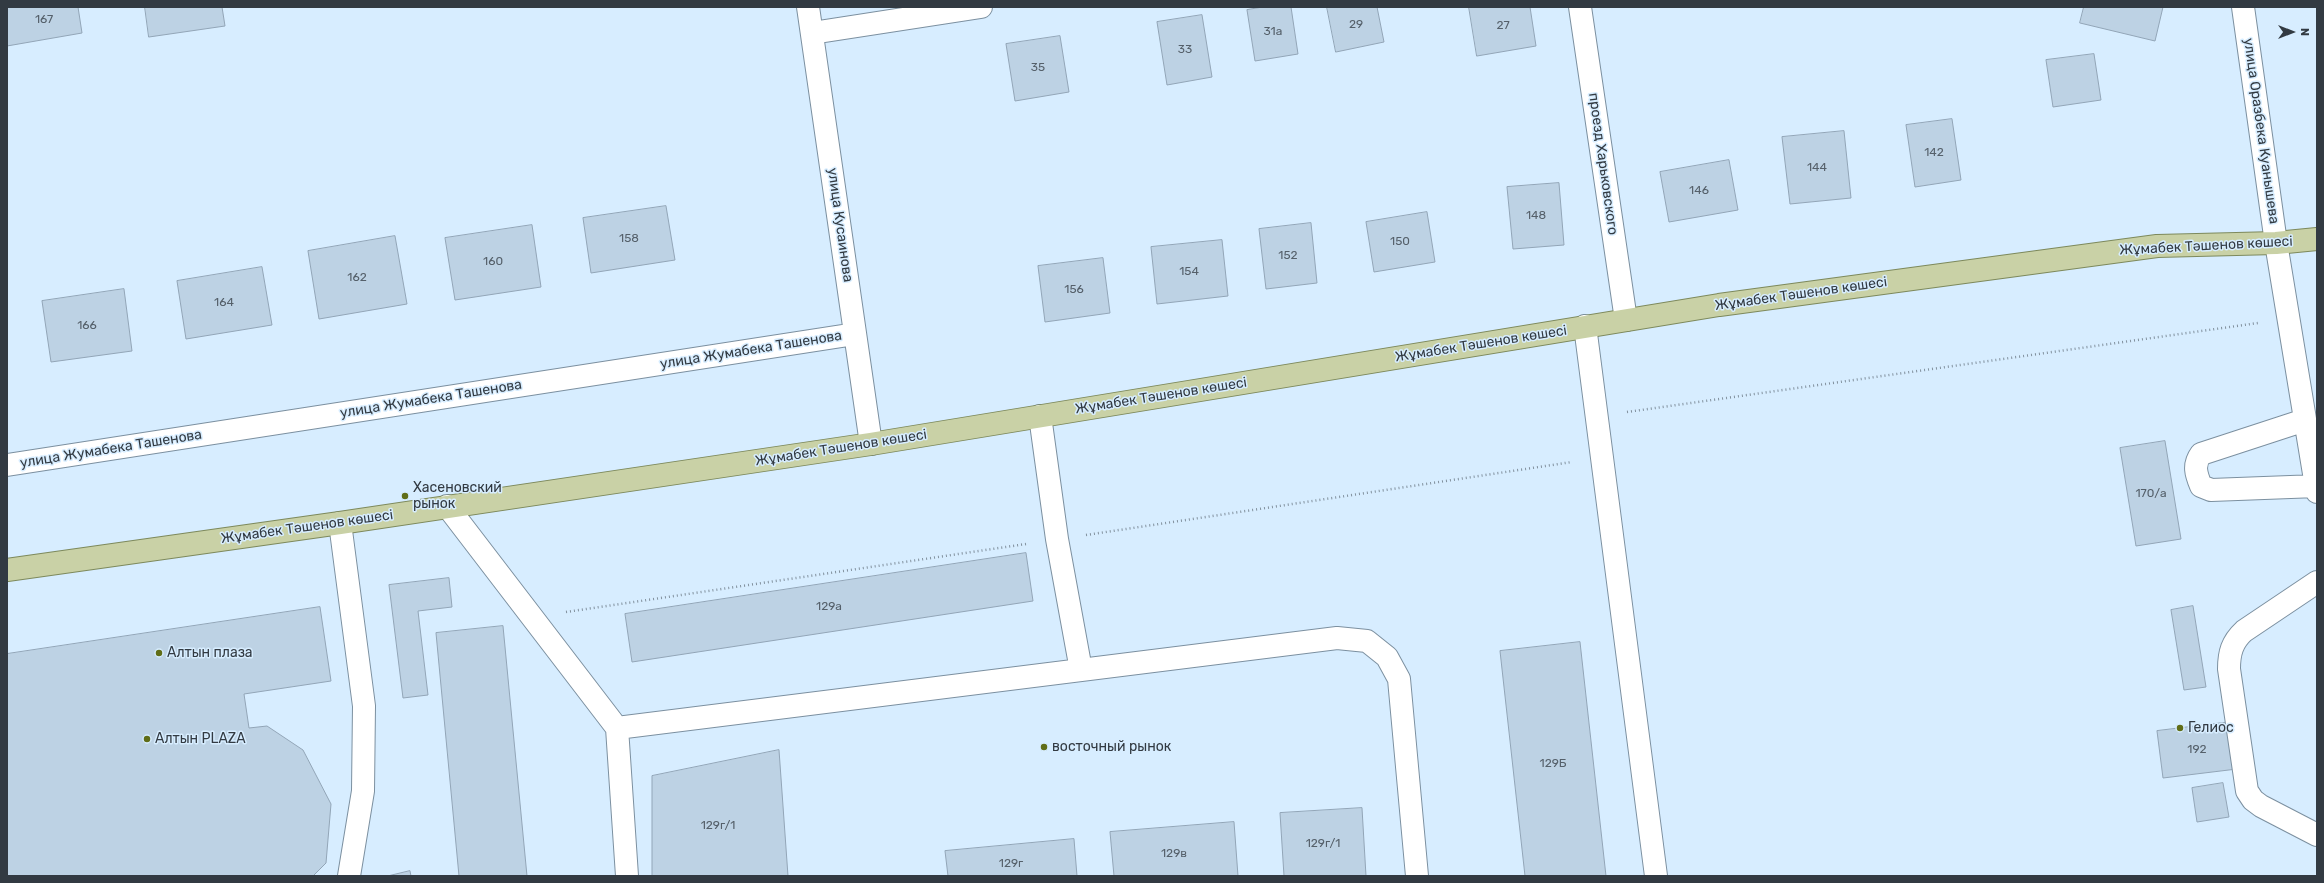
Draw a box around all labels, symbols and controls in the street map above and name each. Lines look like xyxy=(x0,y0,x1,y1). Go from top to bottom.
north arrow xyxy=(2272,12,2312,52)
house number: 167 xyxy=(35,13,53,27)
house number: 29 xyxy=(1349,18,1363,32)
house number: 27 xyxy=(1496,19,1510,33)
house number: 31а xyxy=(1264,25,1282,39)
text: N xyxy=(2298,28,2311,36)
street label: улица Оразбека Куанышева xyxy=(2240,37,2282,225)
house number: 33 xyxy=(1178,43,1192,57)
house number: 35 xyxy=(1031,61,1045,75)
street label: проезд Харьковского xyxy=(1585,92,1621,236)
house number: 142 xyxy=(1924,146,1944,160)
house number: 144 xyxy=(1807,161,1827,175)
street label: улица Кусаинова xyxy=(824,167,856,283)
house number: 146 xyxy=(1689,184,1709,198)
house number: 148 xyxy=(1526,209,1546,223)
house number: 158 xyxy=(619,232,639,246)
street label: Жұмабек Тәшенов көшесі xyxy=(2119,233,2293,259)
house number: 150 xyxy=(1390,235,1410,249)
house number: 152 xyxy=(1278,249,1298,263)
house number: 160 xyxy=(483,255,503,269)
house number: 154 xyxy=(1179,265,1199,279)
house number: 162 xyxy=(347,271,367,285)
street label: Жұмабек Тәшенов көшесі xyxy=(1714,274,1888,314)
house number: 156 xyxy=(1064,283,1084,297)
house number: 164 xyxy=(214,296,234,310)
house number: 166 xyxy=(77,319,97,333)
street label: Жұмабек Тәшенов көшесі xyxy=(1394,322,1568,366)
street label: улица Жумабека Ташенова xyxy=(659,327,843,373)
street label: Жұмабек Тәшенов көшесі xyxy=(1074,374,1248,418)
street label: улица Жумабека Ташенова xyxy=(339,376,523,422)
street label: улица Жумабека Ташенова xyxy=(19,426,203,472)
street label: Жұмабек Тәшенов көшесі xyxy=(754,426,928,470)
place label: Хасеновский рынок xyxy=(413,480,502,512)
house number: 170/а xyxy=(2135,487,2167,501)
marker: Хасеновский рынок xyxy=(400,491,410,501)
street label: Жұмабек Тәшенов көшесі xyxy=(220,507,394,547)
house number: 129а xyxy=(816,600,842,614)
place label: Алтын плаза xyxy=(167,645,253,661)
marker: Алтын плаза xyxy=(154,648,164,658)
place label: Гелиос xyxy=(2188,720,2234,736)
marker: Гелиос xyxy=(2175,723,2185,733)
place label: Алтын PLAZA xyxy=(155,731,246,747)
marker: Алтын PLAZA xyxy=(142,734,152,744)
place label: восточный рынок xyxy=(1052,739,1171,755)
marker: восточный рынок xyxy=(1039,742,1049,752)
house number: 192 xyxy=(2187,743,2207,757)
house number: 129Б xyxy=(1540,757,1566,771)
house number: 129г/1 xyxy=(701,819,735,833)
house number: 129г/1 xyxy=(1306,837,1340,851)
house number: 129в xyxy=(1161,847,1187,861)
house number: 129г xyxy=(999,857,1023,871)

